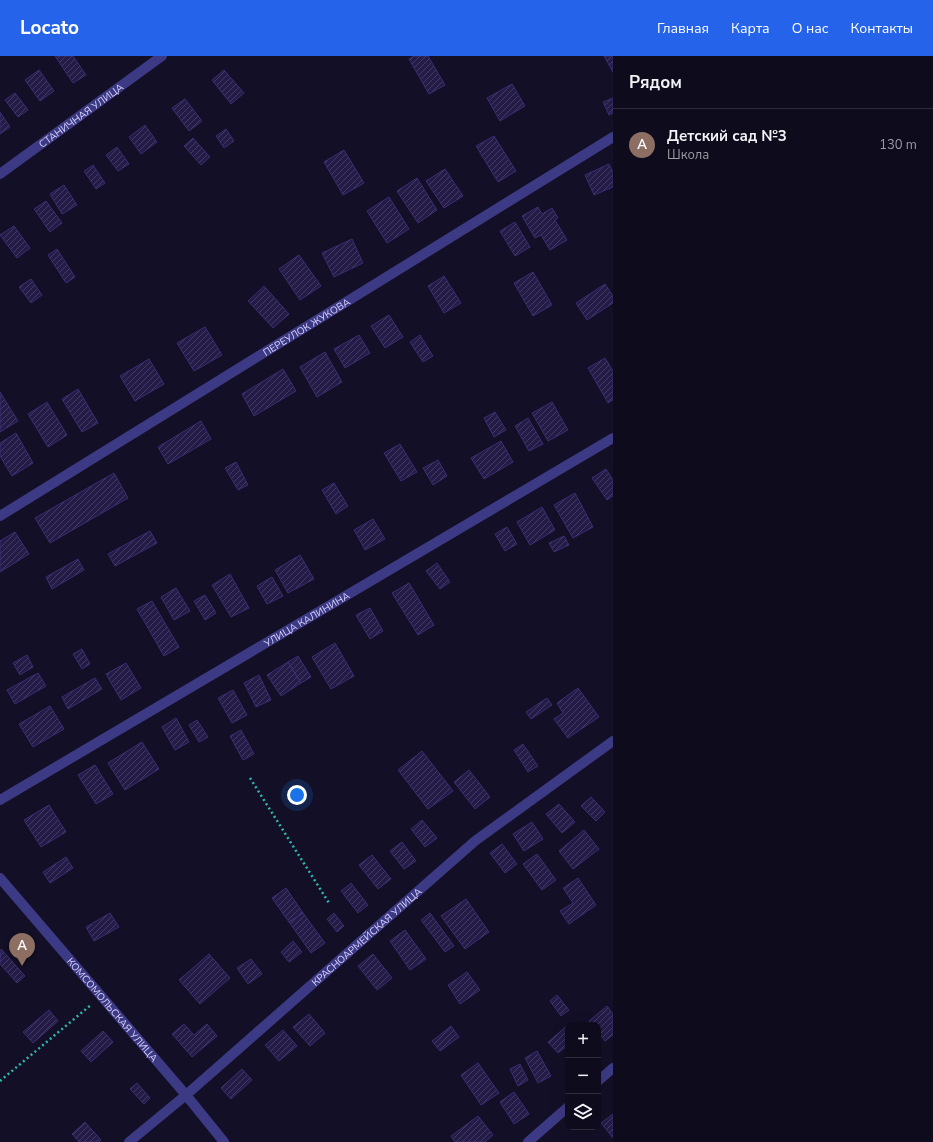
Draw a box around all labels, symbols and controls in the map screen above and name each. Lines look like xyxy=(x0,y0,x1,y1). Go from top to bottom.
text: Locato xyxy=(20,15,79,41)
text: Главная xyxy=(657,19,709,38)
text: Карта xyxy=(731,19,770,38)
text: О нас xyxy=(792,19,828,38)
text: Контакты xyxy=(850,19,913,38)
text: Рядом xyxy=(629,71,682,94)
street label: СТАНИЧНАЯ УЛИЦА xyxy=(36,80,127,152)
text: Детский сад №3 xyxy=(667,126,787,146)
text: A xyxy=(637,136,647,154)
text: 130 m xyxy=(879,136,917,154)
text: Школа xyxy=(667,146,709,164)
street label: ПЕРЕУЛОК ЖУКОВА xyxy=(260,295,354,360)
street label: УЛИЦА КАЛИНИНА xyxy=(261,589,353,651)
your location xyxy=(287,785,307,805)
street label: КРАСНОАРМЕЙСКАЯ УЛИЦА xyxy=(309,884,426,990)
pin: A xyxy=(9,933,35,966)
street label: КОМСОМОЛЬСКАЯ УЛИЦА xyxy=(63,955,161,1066)
map controls xyxy=(565,1022,601,1130)
button: + xyxy=(565,1022,601,1058)
button: − xyxy=(565,1058,601,1094)
button: layers xyxy=(565,1094,601,1130)

